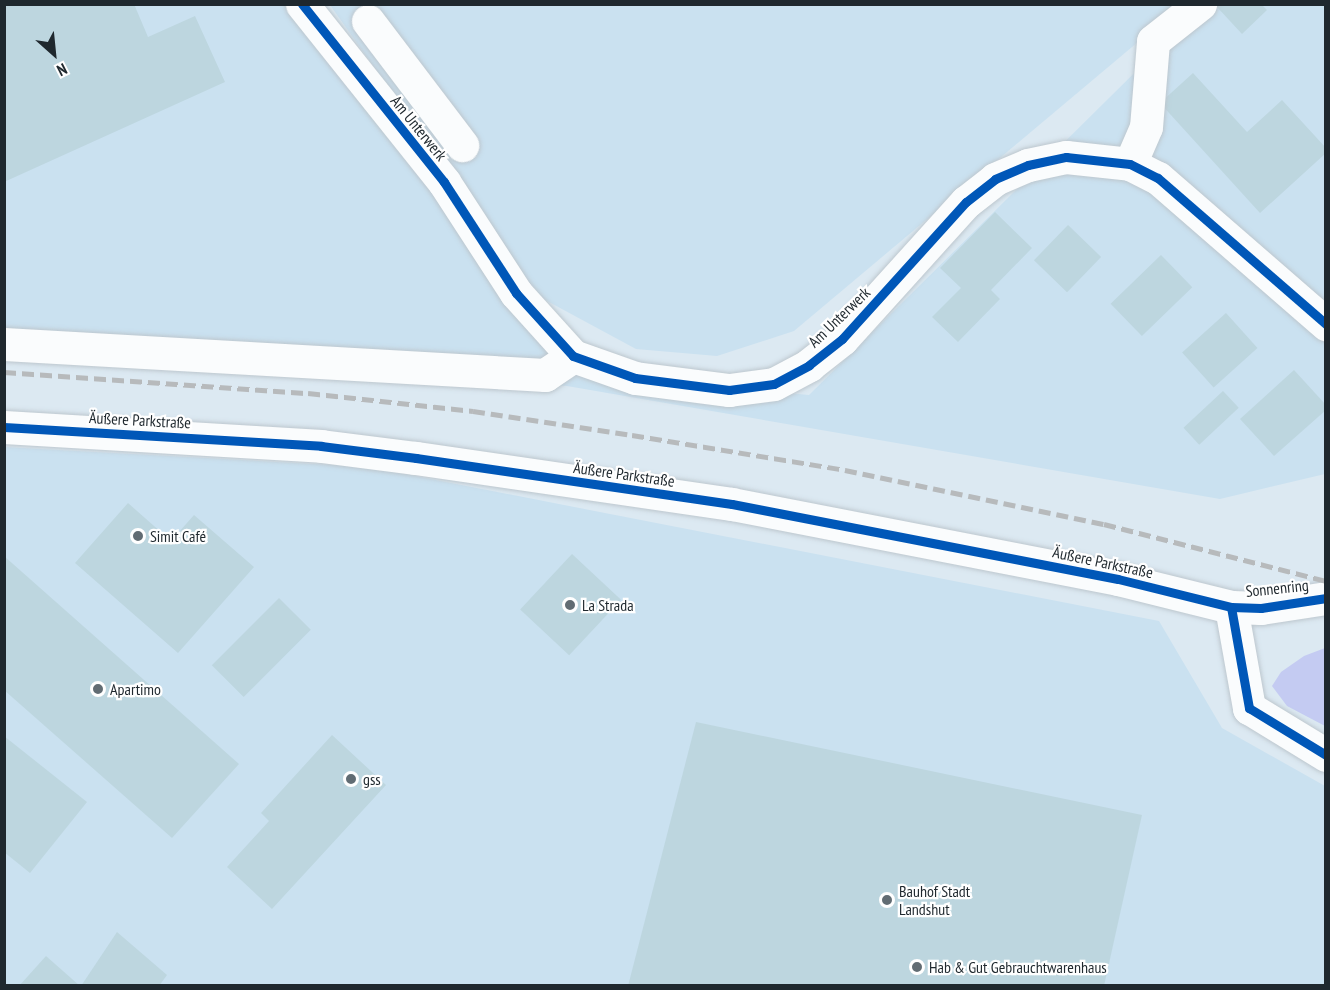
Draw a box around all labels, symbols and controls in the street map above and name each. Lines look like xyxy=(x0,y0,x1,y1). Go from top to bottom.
north arrow xyxy=(24,24,84,84)
text: N xyxy=(54,59,71,81)
street label: Am Unterwerk xyxy=(387,91,451,165)
street label: Am Unterwerk xyxy=(804,283,874,351)
street label: Äußere Parkstraße xyxy=(89,408,191,432)
street label: Äußere Parkstraße xyxy=(572,457,676,491)
place label: Simit Café xyxy=(150,526,206,546)
marker: Simit Café xyxy=(131,529,145,543)
street label: Äußere Parkstraße xyxy=(1051,542,1155,582)
street label: Sonnenring xyxy=(1245,575,1309,601)
place label: La Strada xyxy=(582,595,634,615)
marker: La Strada xyxy=(563,598,577,612)
place label: Apartimo xyxy=(110,679,161,699)
marker: Apartimo xyxy=(91,682,105,696)
place label: gss xyxy=(363,769,381,789)
marker: gss xyxy=(344,772,358,786)
place label: Bauhof Stadt Landshut xyxy=(899,881,970,919)
marker: Bauhof Stadt Landshut xyxy=(880,893,894,907)
place label: Hab & Gut Gebrauchtwarenhaus xyxy=(929,957,1107,977)
marker: Hab & Gut Gebrauchtwarenhaus xyxy=(910,960,924,974)

